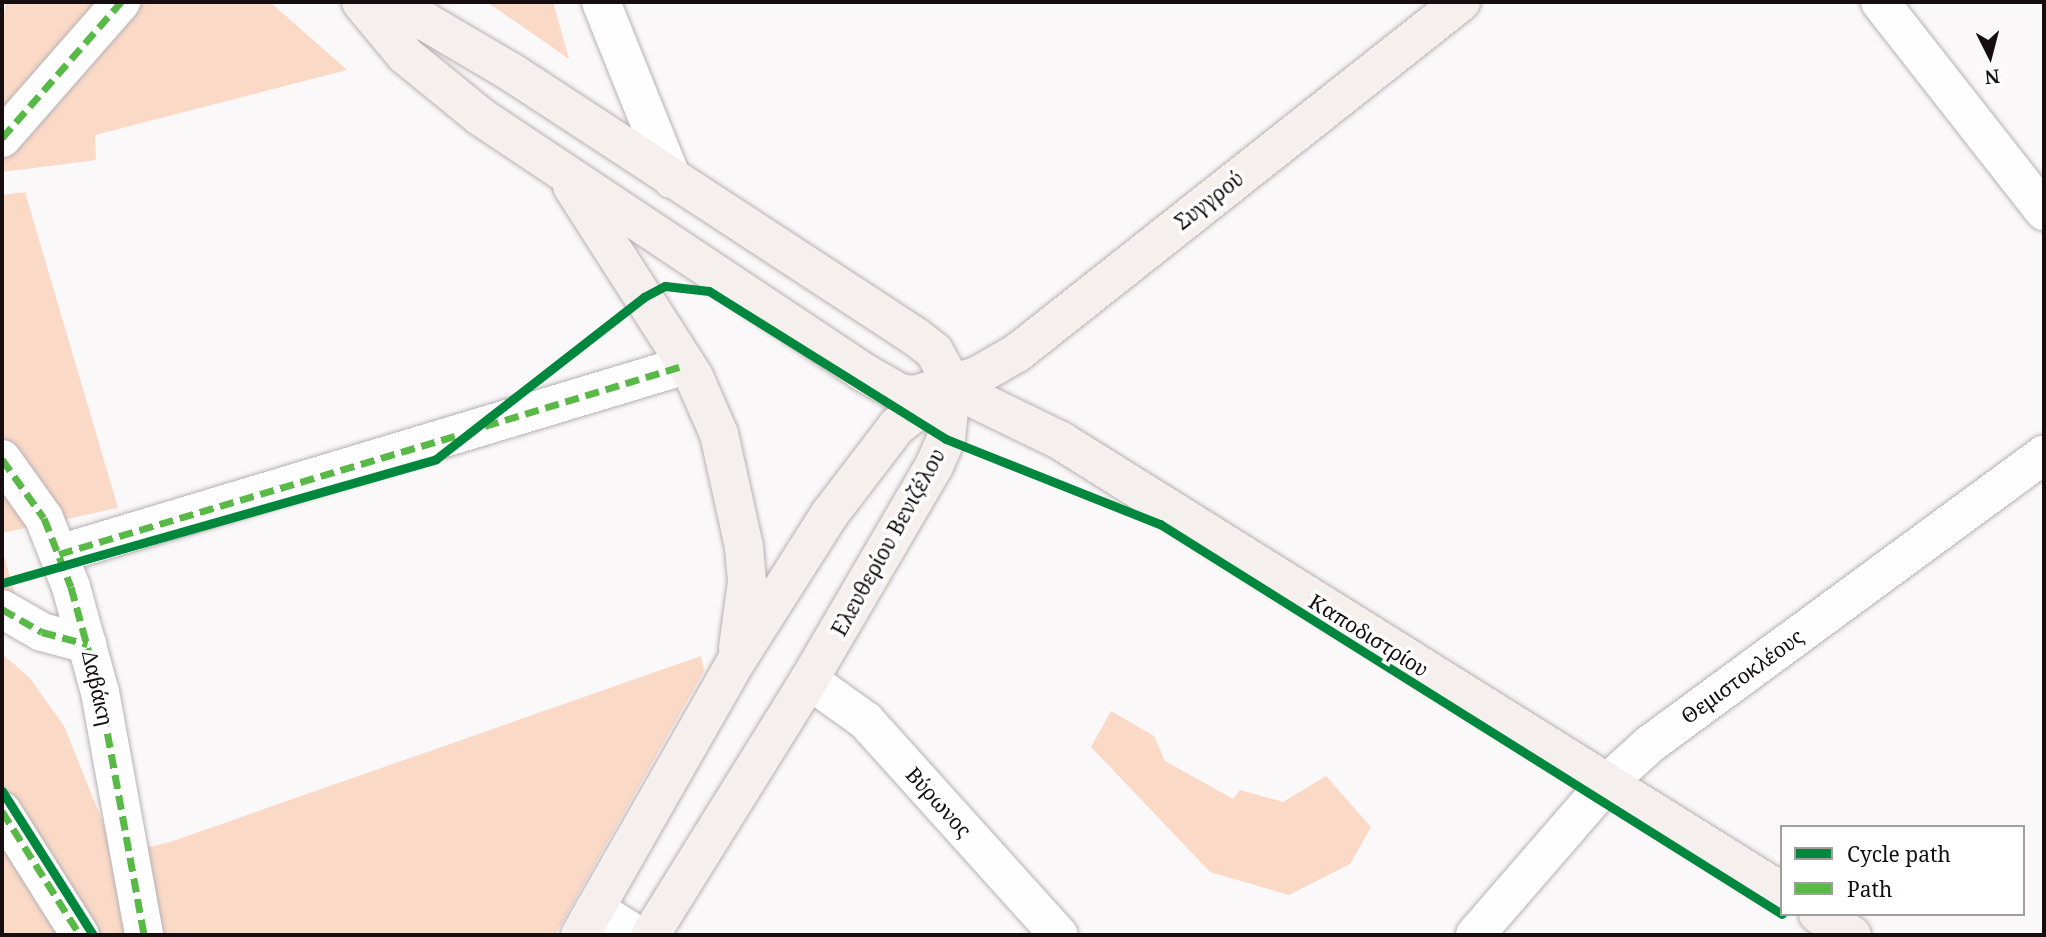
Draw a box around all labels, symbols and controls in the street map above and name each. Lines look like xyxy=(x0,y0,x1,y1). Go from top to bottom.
north arrow xyxy=(1955,21,2025,91)
text: N xyxy=(1983,63,2001,91)
street label: Συγγρού xyxy=(1170,165,1248,235)
street label: Ελευθερίου Βενιζέλου xyxy=(826,444,950,640)
street label: Καποδιστρίου xyxy=(1305,588,1433,682)
street label: Θεμιστοκλέους xyxy=(1676,623,1808,729)
street label: Δαβάκη xyxy=(77,648,119,728)
street label: Βύρωνος xyxy=(901,762,977,842)
legend xyxy=(1780,825,2025,916)
text: Cycle path xyxy=(1847,840,1951,868)
text: Path xyxy=(1847,875,1892,903)

